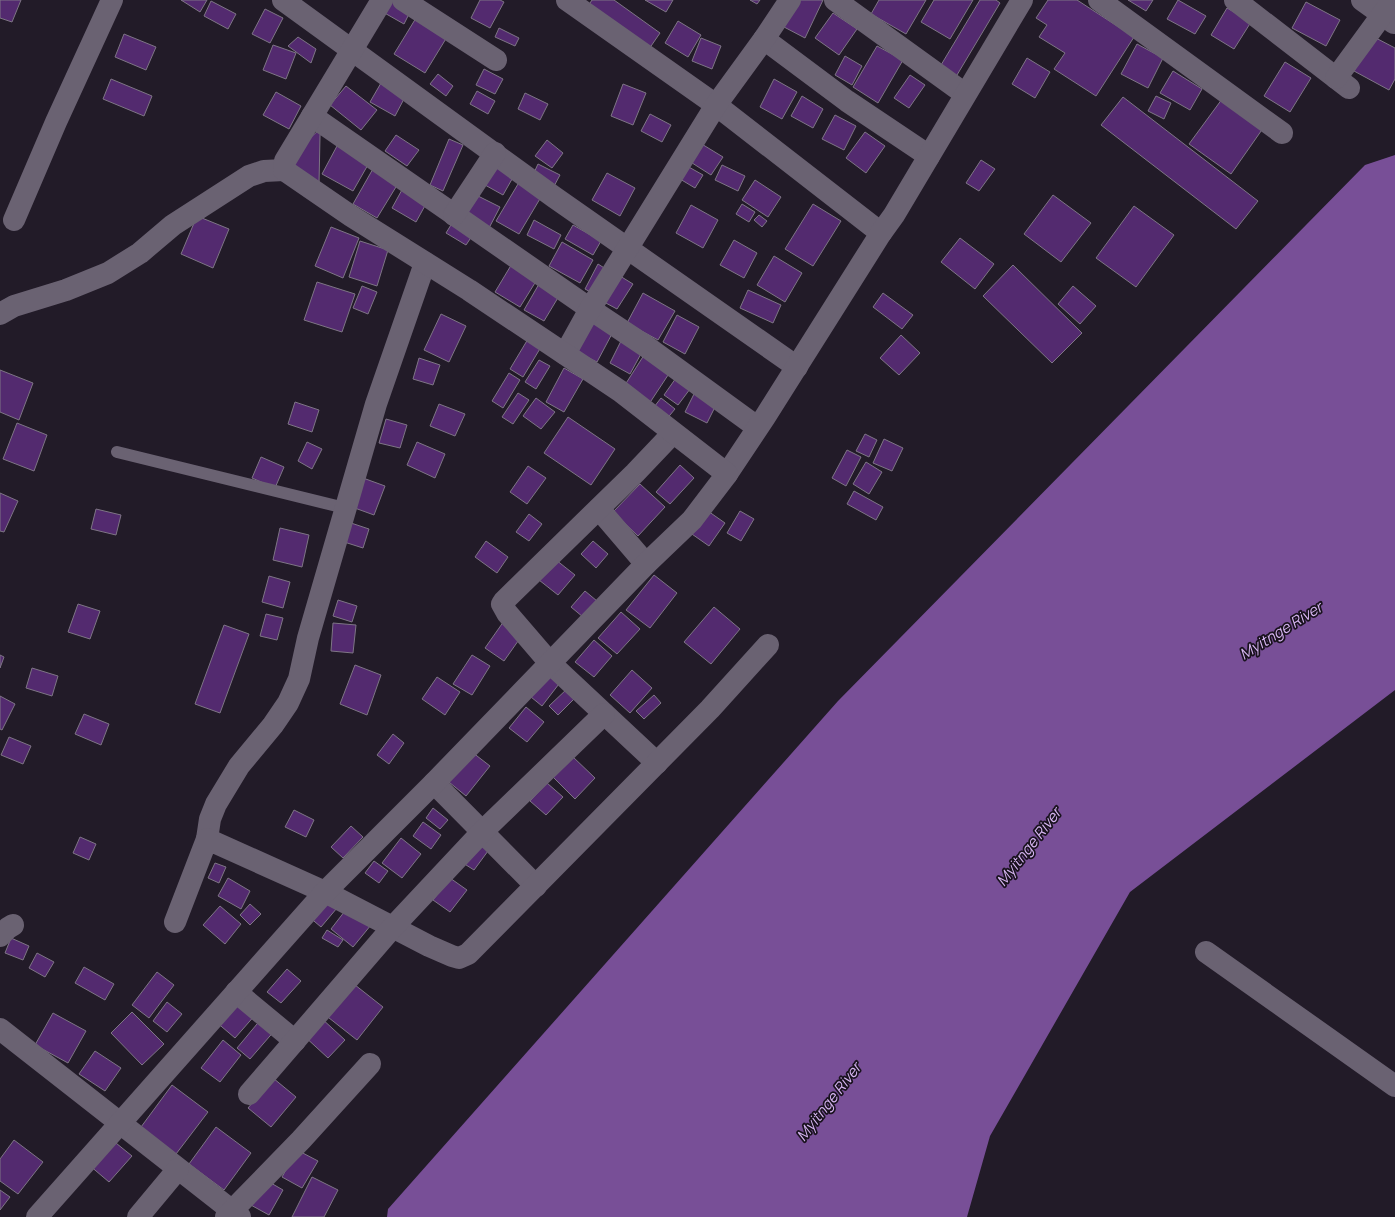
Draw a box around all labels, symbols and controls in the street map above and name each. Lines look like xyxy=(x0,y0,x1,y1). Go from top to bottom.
water label: Myitnge River xyxy=(1235,595,1328,664)
water label: Myitnge River xyxy=(991,801,1067,890)
water label: Myitnge River xyxy=(791,1056,867,1145)

